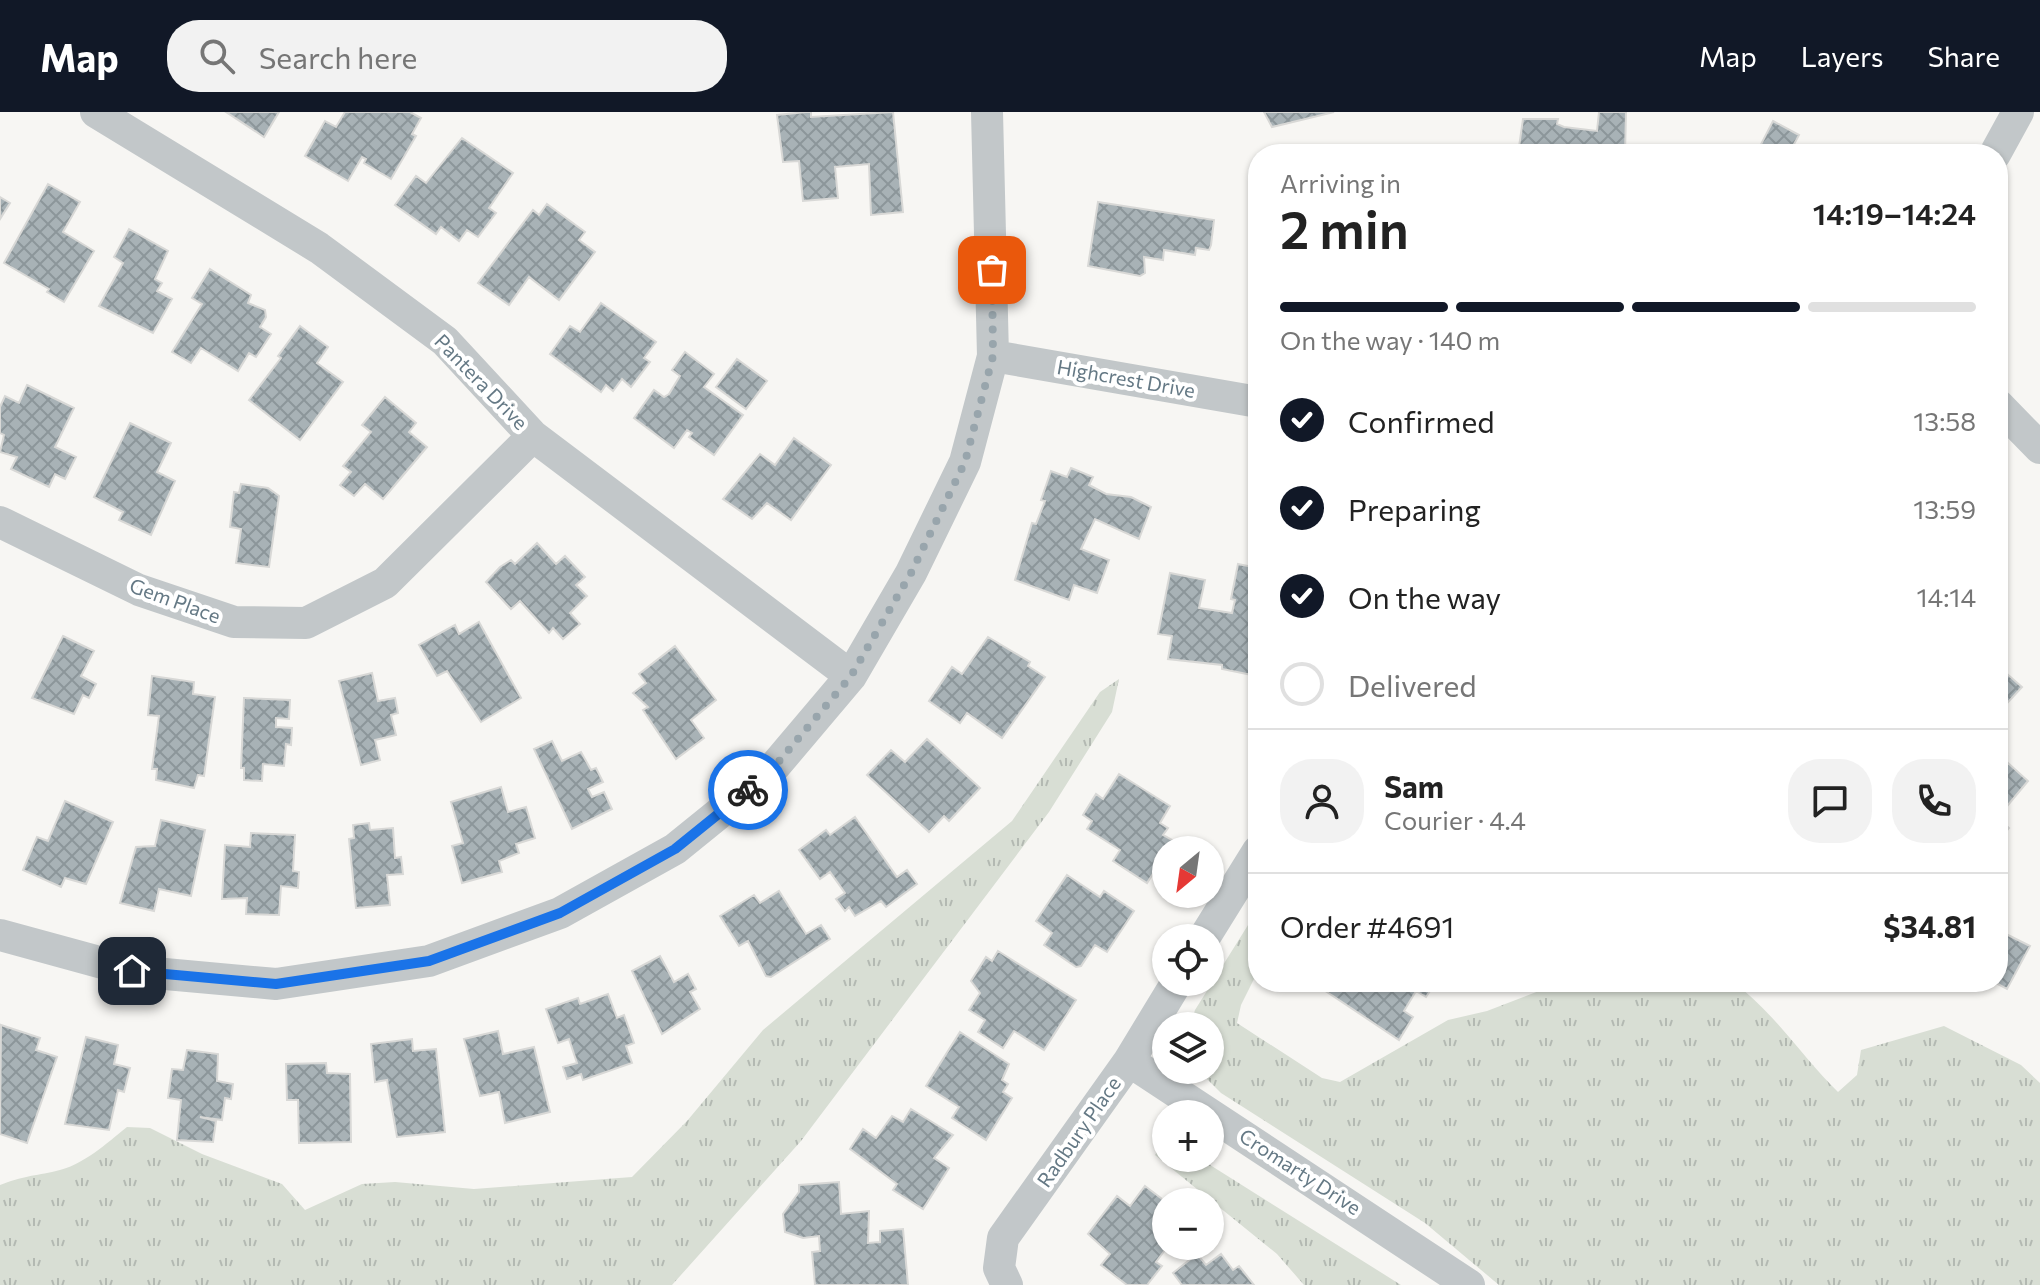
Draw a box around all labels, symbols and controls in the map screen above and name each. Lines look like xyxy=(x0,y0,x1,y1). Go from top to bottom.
search box xyxy=(167,20,727,92)
text: Map xyxy=(40,33,119,80)
icon: search xyxy=(195,34,239,78)
text: Search here xyxy=(259,38,417,75)
text: Map xyxy=(1699,39,1757,73)
text: Layers xyxy=(1801,39,1883,73)
text: Share xyxy=(1927,39,2000,73)
text: Arriving in xyxy=(1280,167,1401,198)
text: 14:19–14:24 xyxy=(1813,194,1976,231)
text: 2 min xyxy=(1280,196,1409,260)
pin xyxy=(958,236,1026,304)
icon: bag xyxy=(970,248,1014,292)
text: On the way · 140 m xyxy=(1280,324,1500,355)
street label: Pantera Drive xyxy=(430,329,533,434)
street label: Highcrest Drive xyxy=(1055,354,1197,402)
icon: check xyxy=(1280,398,1324,442)
text: Confirmed xyxy=(1348,402,1495,439)
text: 13:58 xyxy=(1913,405,1976,436)
icon: check xyxy=(1280,486,1324,530)
text: Preparing xyxy=(1348,490,1481,527)
text: 13:59 xyxy=(1913,493,1976,524)
street label: Gem Place xyxy=(127,573,224,628)
icon: check xyxy=(1280,574,1324,618)
text: On the way xyxy=(1348,578,1501,615)
text: 14:14 xyxy=(1916,581,1976,612)
text: Delivered xyxy=(1348,666,1477,703)
courier xyxy=(708,750,788,830)
button: person xyxy=(1280,759,1364,843)
button: chat xyxy=(1788,759,1872,843)
button: phone xyxy=(1892,759,1976,843)
text: Sam xyxy=(1384,767,1444,804)
icon: bike xyxy=(726,768,770,812)
text: Courier · 4.4 xyxy=(1384,804,1526,835)
north arrow xyxy=(1152,836,1224,908)
map controls xyxy=(1152,836,1224,1260)
text: Order #4691 xyxy=(1280,907,1454,944)
text: $34.81 xyxy=(1883,907,1976,944)
button: locate xyxy=(1152,924,1224,996)
pin xyxy=(98,937,166,1005)
icon: home xyxy=(110,949,154,993)
button: layers xyxy=(1152,1012,1224,1084)
street label: Radbury Place xyxy=(1031,1072,1125,1191)
button: + xyxy=(1152,1100,1224,1172)
street label: Cromarty Drive xyxy=(1235,1123,1366,1219)
button: − xyxy=(1152,1188,1224,1260)

